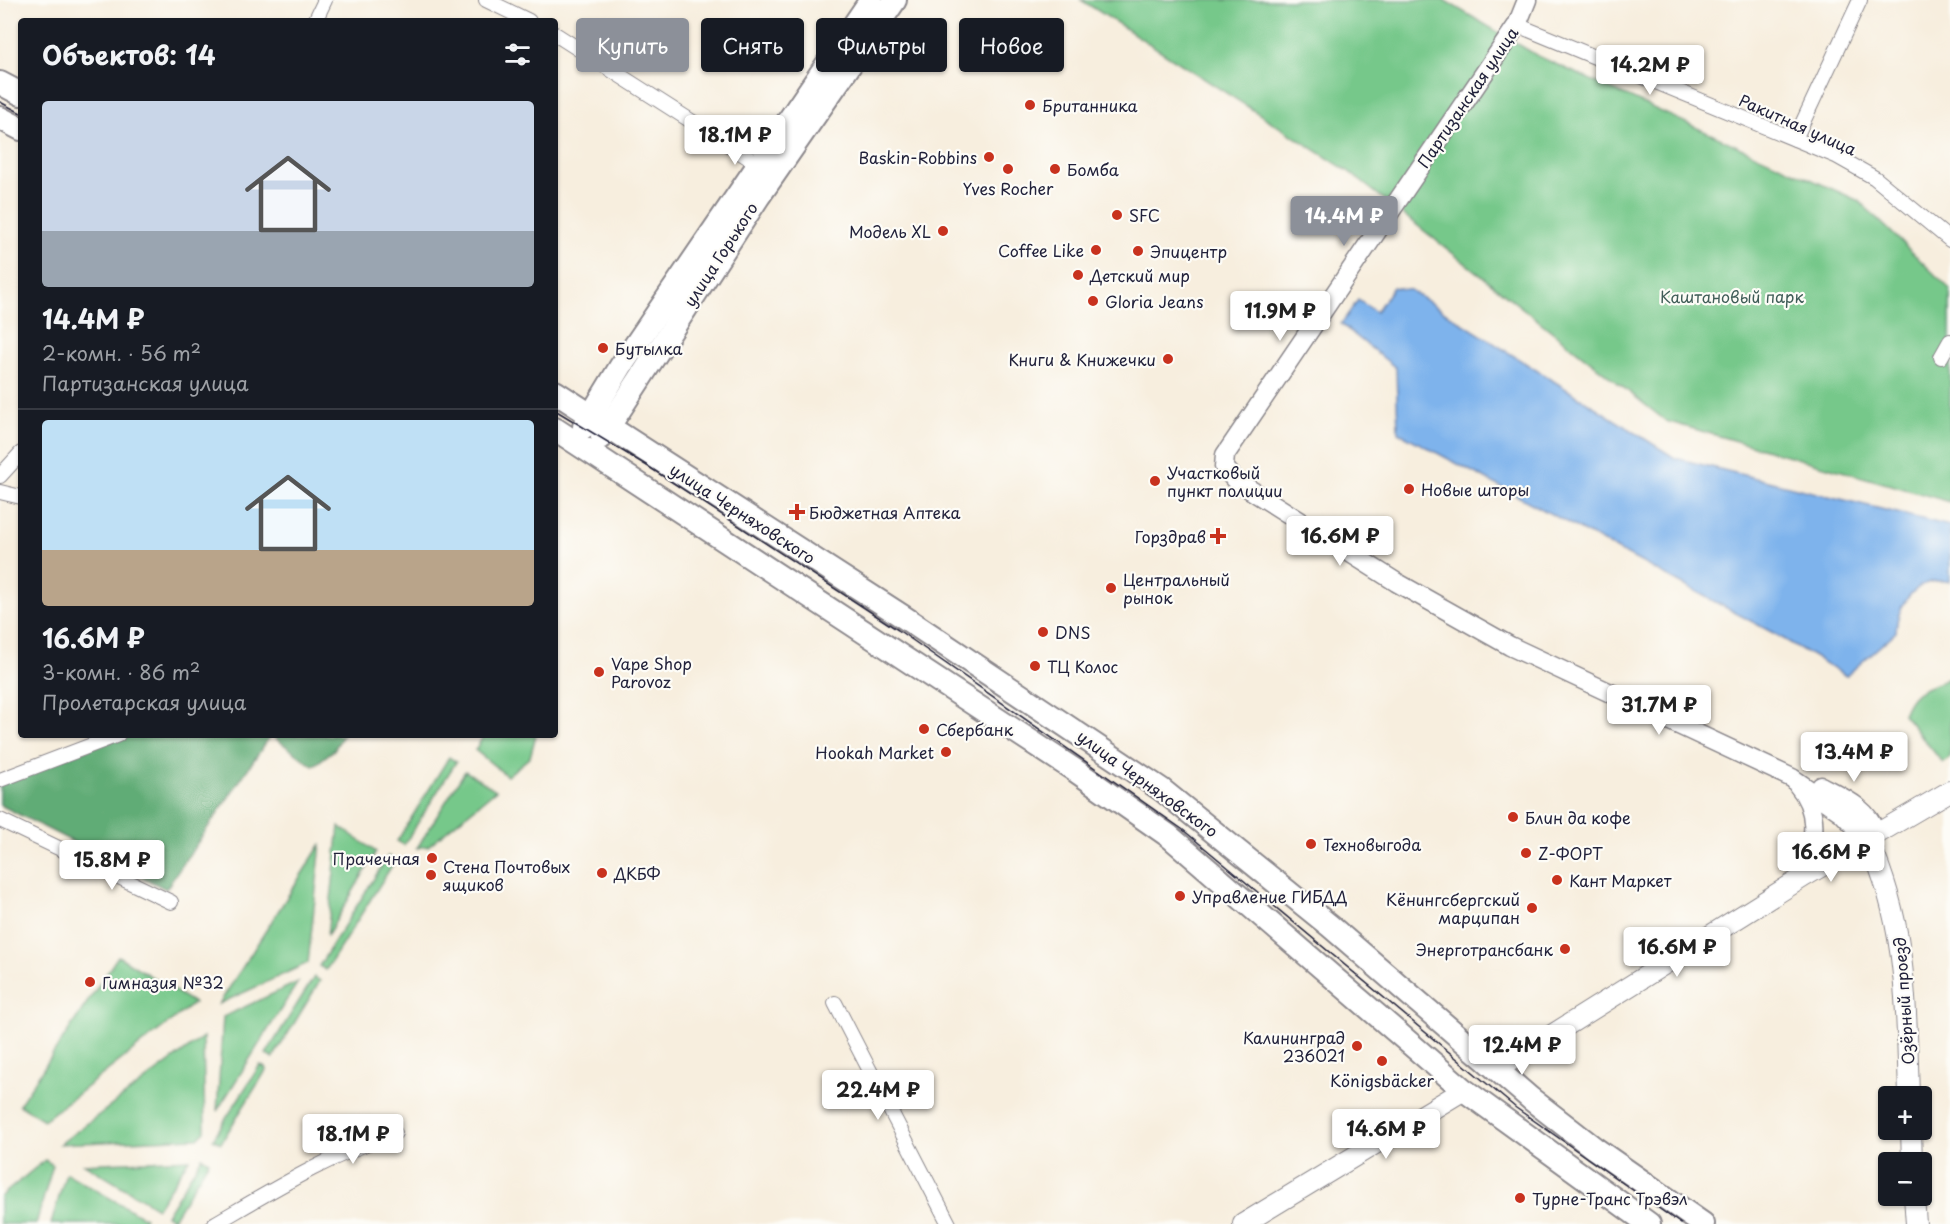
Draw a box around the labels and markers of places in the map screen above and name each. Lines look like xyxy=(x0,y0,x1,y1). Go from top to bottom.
pin: 14.2M ₽ xyxy=(1595,45,1705,96)
place label: Британника xyxy=(1042,93,1138,117)
marker: Британника xyxy=(1023,98,1037,112)
pin: 18.1M ₽ xyxy=(680,115,790,166)
place label: Baskin-Robbins xyxy=(859,145,977,169)
marker: Baskin-Robbins xyxy=(982,150,996,164)
place label: Бомба xyxy=(1067,157,1119,181)
marker: Yves Rocher xyxy=(1001,162,1015,176)
marker: Бомба xyxy=(1048,162,1062,176)
place label: Yves Rocher xyxy=(963,176,1054,200)
pin: 14.4M ₽ xyxy=(1289,196,1399,247)
place label: SFC xyxy=(1129,203,1160,227)
marker: SFC xyxy=(1110,208,1124,222)
place label: Модель XL xyxy=(849,219,931,243)
marker: Модель XL xyxy=(936,224,950,238)
place label: Coffee Like xyxy=(998,238,1084,262)
place label: Эпицентр xyxy=(1150,239,1227,263)
marker: Coffee Like xyxy=(1089,243,1103,257)
marker: Эпицентр xyxy=(1131,244,1145,258)
place label: Детский мир xyxy=(1089,263,1190,287)
marker: Детский мир xyxy=(1071,268,1085,282)
place label: Gloria Jeans xyxy=(1105,289,1204,313)
pin: 11.9M ₽ xyxy=(1225,291,1335,342)
marker: Gloria Jeans xyxy=(1086,294,1100,308)
place label: Бутылка xyxy=(615,336,682,360)
marker: Бутылка xyxy=(596,341,610,355)
place label: Книги & Книжечки xyxy=(1009,347,1156,371)
marker: Книги & Книжечки xyxy=(1161,352,1175,366)
place label: Участковый пункт полиции xyxy=(1167,460,1283,502)
marker: Участковый пункт полиции xyxy=(1148,474,1162,488)
place label: Новые шторы xyxy=(1421,477,1529,501)
marker: Новые шторы xyxy=(1402,482,1416,496)
place label: Бюджетная Аптека xyxy=(809,500,960,524)
marker: Бюджетная Аптека xyxy=(790,505,804,519)
pin: 16.6M ₽ xyxy=(1285,516,1395,567)
place label: Горздрав xyxy=(1135,524,1206,548)
marker: Горздрав xyxy=(1211,529,1225,543)
place label: Центральный рынок xyxy=(1123,567,1230,609)
marker: Центральный рынок xyxy=(1104,581,1118,595)
place label: DNS xyxy=(1055,620,1090,644)
marker: DNS xyxy=(1036,625,1050,639)
place label: Vape Shop Parovoz xyxy=(611,651,692,693)
place label: ТЦ Колос xyxy=(1047,654,1118,678)
marker: ТЦ Колос xyxy=(1028,659,1042,673)
marker: Vape Shop Parovoz xyxy=(592,665,606,679)
pin: 31.7M ₽ xyxy=(1604,685,1714,736)
place label: Сбербанк xyxy=(936,717,1014,741)
marker: Сбербанк xyxy=(917,722,931,736)
pin: 13.4M ₽ xyxy=(1799,732,1909,783)
place label: Hookah Market xyxy=(815,740,934,764)
marker: Hookah Market xyxy=(939,745,953,759)
place label: Блин да кофе xyxy=(1525,805,1631,829)
marker: Блин да кофе xyxy=(1506,810,1520,824)
place label: Техновыгода xyxy=(1323,832,1421,856)
pin: 16.6M ₽ xyxy=(1776,832,1886,883)
marker: Техновыгода xyxy=(1304,837,1318,851)
pin: 15.8M ₽ xyxy=(57,840,167,891)
place label: Z-ФОРТ xyxy=(1538,841,1603,865)
place label: Прачечная xyxy=(333,846,420,870)
marker: Z-ФОРТ xyxy=(1519,846,1533,860)
marker: Прачечная xyxy=(425,851,439,865)
place label: Стена Почтовых ящиков xyxy=(442,854,570,896)
place label: ДКБФ xyxy=(613,861,660,885)
marker: ДКБФ xyxy=(595,866,609,880)
marker: Стена Почтовых ящиков xyxy=(424,868,438,882)
place label: Кант Маркет xyxy=(1569,868,1672,892)
marker: Кант Маркет xyxy=(1550,873,1564,887)
place label: Управление ГИБДД xyxy=(1192,884,1347,908)
place label: Кёнингсбергский марципан xyxy=(1386,887,1520,929)
marker: Управление ГИБДД xyxy=(1173,889,1187,903)
marker: Кёнингсбергский марципан xyxy=(1525,901,1539,915)
pin: 16.6M ₽ xyxy=(1622,927,1732,978)
place label: Энерготрансбанк xyxy=(1416,937,1553,961)
marker: Энерготрансбанк xyxy=(1558,942,1572,956)
place label: Гимназия №32 xyxy=(102,970,224,994)
marker: Гимназия №32 xyxy=(83,975,97,989)
place label: Калининград 236021 xyxy=(1243,1025,1345,1067)
pin: 12.4M ₽ xyxy=(1467,1025,1577,1076)
marker: Калининград 236021 xyxy=(1350,1039,1364,1053)
marker: Königsbäcker xyxy=(1375,1054,1389,1068)
place label: Königsbäcker xyxy=(1330,1068,1435,1092)
pin: 22.4M ₽ xyxy=(823,1070,933,1121)
pin: 14.6M ₽ xyxy=(1331,1109,1441,1160)
pin: 18.1M ₽ xyxy=(298,1114,408,1165)
place label: Турне-Транс Трэвэл xyxy=(1532,1186,1688,1210)
marker: Турне-Транс Трэвэл xyxy=(1513,1191,1527,1205)

